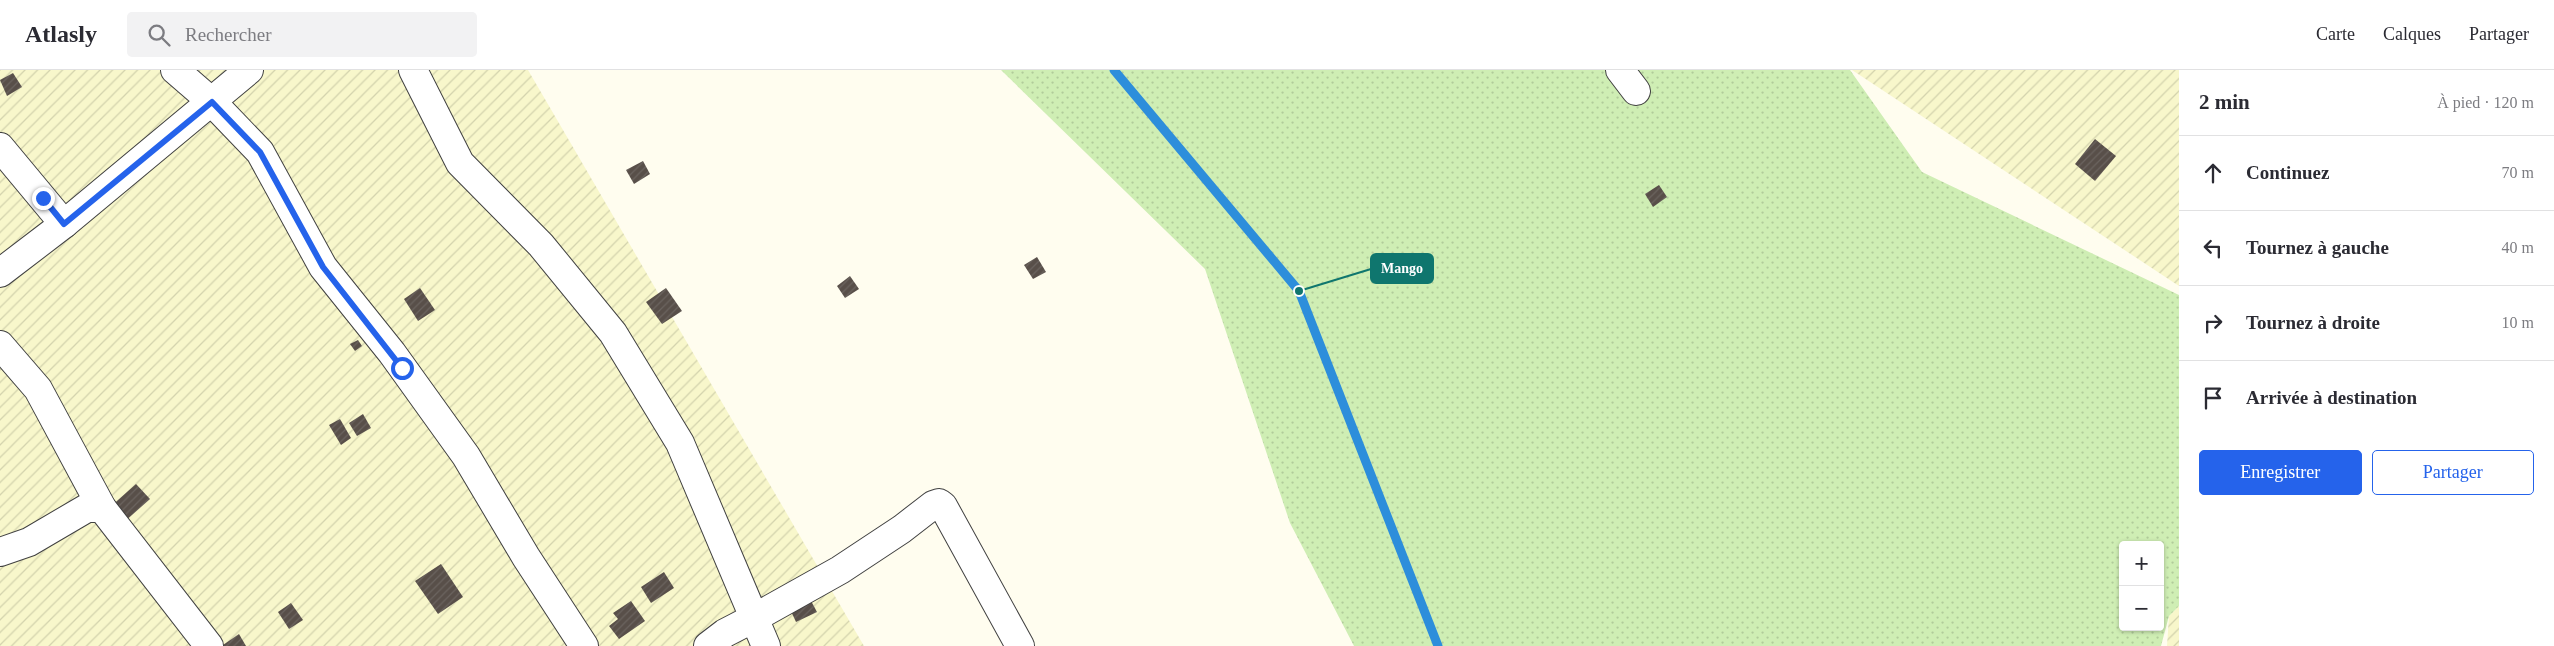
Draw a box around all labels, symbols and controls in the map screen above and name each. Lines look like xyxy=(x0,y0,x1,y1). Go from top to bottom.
search box xyxy=(127,12,477,57)
text: Atlasly xyxy=(25,21,97,47)
icon: search xyxy=(145,21,173,49)
text: Rechercher xyxy=(185,24,272,45)
text: Carte xyxy=(2316,24,2355,44)
text: Calques xyxy=(2383,24,2441,44)
text: Partager xyxy=(2469,24,2529,44)
text: 2 min xyxy=(2199,90,2250,114)
text: À pied · 120 m xyxy=(2437,94,2534,111)
icon: ahead xyxy=(2199,159,2227,187)
text: Continuez xyxy=(2246,162,2329,183)
text: 70 m xyxy=(2502,164,2534,181)
route end xyxy=(32,187,55,210)
icon: left xyxy=(2199,234,2227,262)
text: Tournez à gauche xyxy=(2246,237,2389,258)
text: 40 m xyxy=(2502,239,2534,256)
callout: Mango xyxy=(1371,254,1433,283)
text: Mango xyxy=(1381,261,1423,276)
icon: right xyxy=(2199,309,2227,337)
text: Tournez à droite xyxy=(2246,312,2380,333)
text: 10 m xyxy=(2502,314,2534,331)
route start xyxy=(391,357,414,380)
icon: arrive xyxy=(2199,384,2227,412)
text: Arrivée à destination xyxy=(2246,387,2417,408)
button: Enregistrer xyxy=(2199,450,2362,495)
button: Partager xyxy=(2372,450,2534,495)
map controls xyxy=(2119,541,2164,631)
button: + xyxy=(2119,541,2164,586)
button: − xyxy=(2119,586,2164,631)

